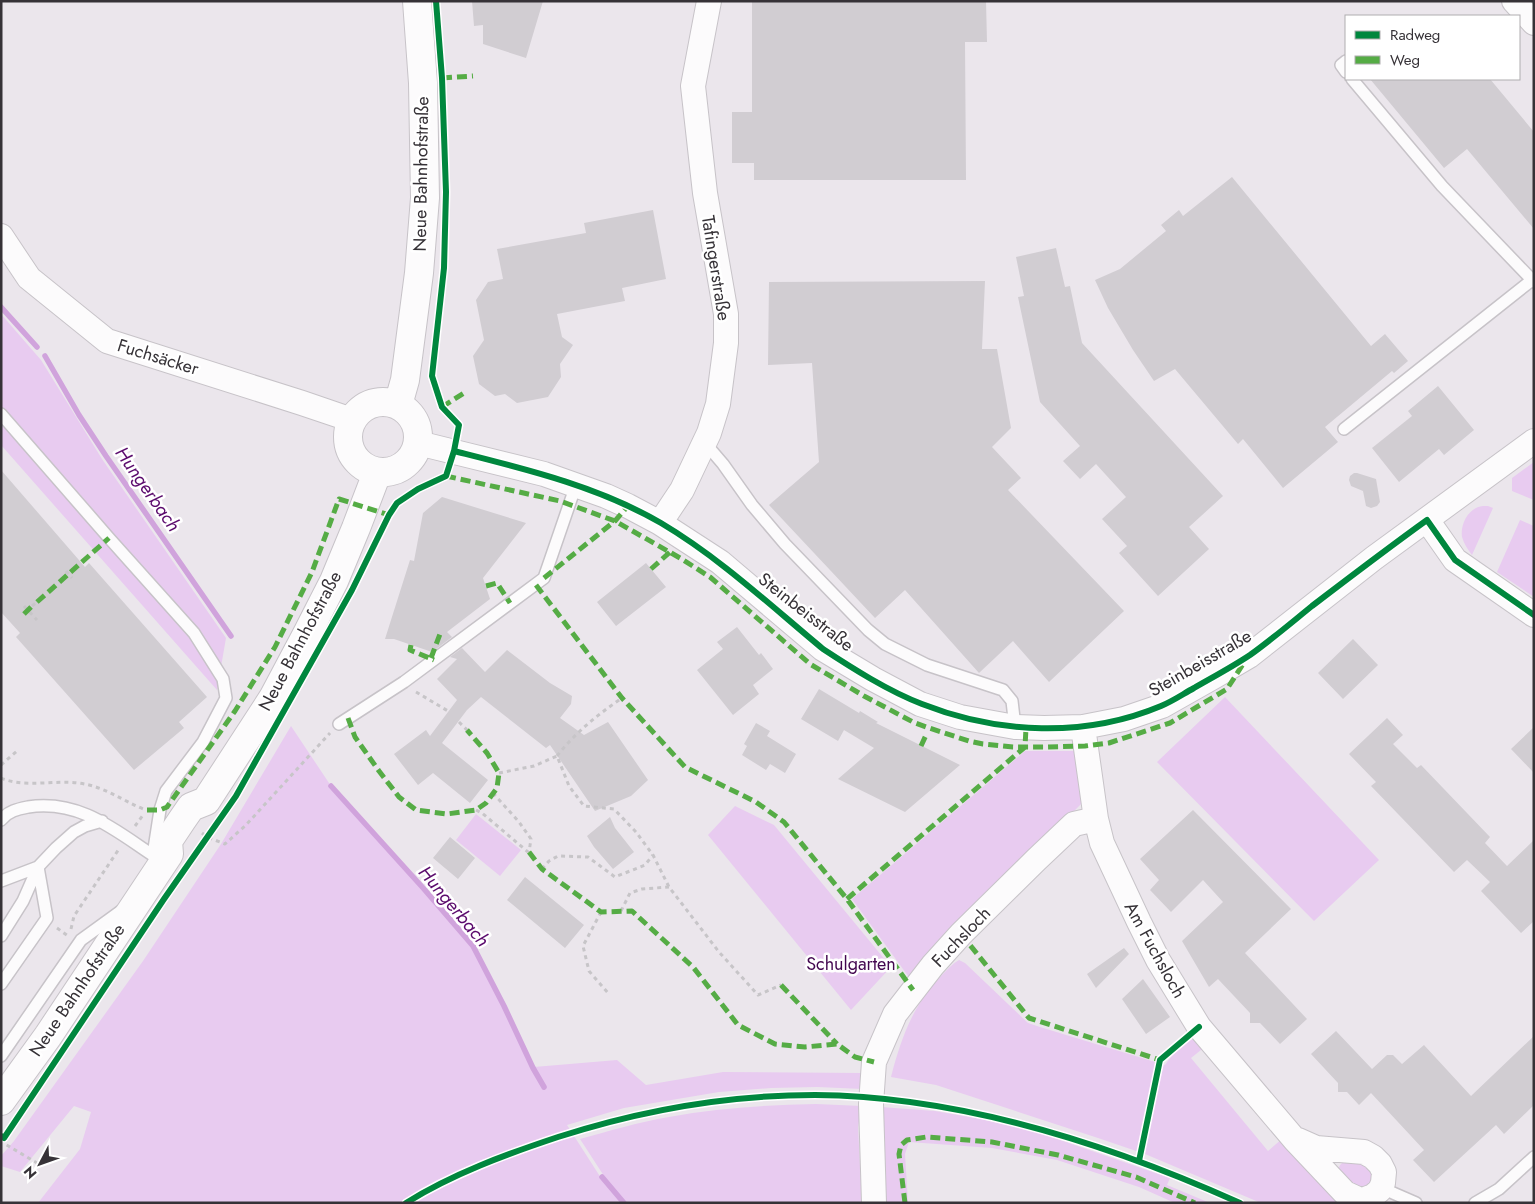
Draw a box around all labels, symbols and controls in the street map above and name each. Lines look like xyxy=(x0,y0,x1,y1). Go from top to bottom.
legend xyxy=(1345,15,1520,80)
text: Radweg xyxy=(1390,24,1440,46)
text: Weg xyxy=(1390,49,1420,71)
street label: Neue Bahnhofstraße xyxy=(407,96,435,252)
street label: Tafingerstraße xyxy=(695,214,737,322)
street label: Fuchsäcker xyxy=(114,332,203,382)
water label: Hungerbach xyxy=(109,441,187,537)
street label: Neue Bahnhofstraße xyxy=(252,566,348,716)
street label: Steinbeisstraße xyxy=(753,566,859,658)
street label: Steinbeisstraße xyxy=(1144,623,1256,703)
water label: Hungerbach xyxy=(412,860,496,952)
street label: Am Fuchsloch xyxy=(1118,897,1192,1003)
street label: Fuchsloch xyxy=(925,901,997,973)
street label: Neue Bahnhofstraße xyxy=(23,918,131,1062)
park label: Schulgarten xyxy=(806,951,896,977)
north arrow xyxy=(15,1139,65,1189)
text: N xyxy=(19,1162,41,1183)

